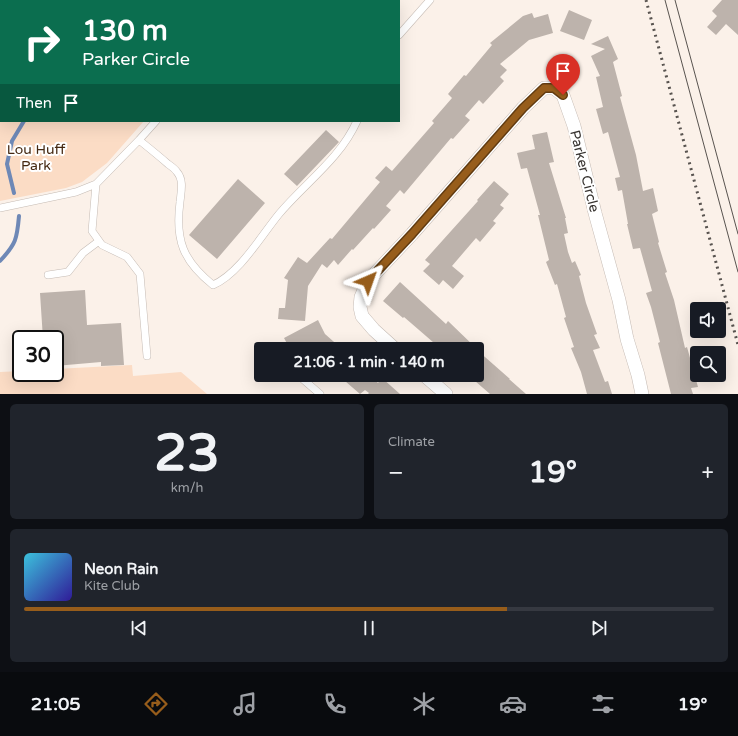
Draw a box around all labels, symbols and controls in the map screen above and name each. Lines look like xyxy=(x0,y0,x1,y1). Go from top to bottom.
text: 130 m xyxy=(82,14,168,48)
icon: right xyxy=(16,16,68,68)
text: Parker Circle xyxy=(82,48,190,70)
pin xyxy=(546,54,580,95)
icon: arrive xyxy=(552,60,574,82)
icon: arrive xyxy=(60,92,82,114)
text: Then xyxy=(16,94,52,112)
street label: Parker Circle xyxy=(566,128,603,214)
park label: Lou Huff Park xyxy=(7,141,65,174)
position arrow xyxy=(347,260,389,302)
map controls xyxy=(690,302,726,382)
button: sound xyxy=(690,302,726,338)
speed limit sign: 30 xyxy=(12,330,64,382)
button: search xyxy=(690,346,726,382)
text: 21:06 · 1 min · 140 m xyxy=(294,353,444,371)
text: 23 xyxy=(154,422,220,485)
text: Climate xyxy=(388,434,435,450)
text: 19° xyxy=(528,454,577,491)
text: − xyxy=(388,460,404,486)
text: + xyxy=(702,460,714,486)
text: km/h xyxy=(171,480,203,496)
text: Neon Rain xyxy=(84,560,158,578)
text: Kite Club xyxy=(84,578,140,594)
icon: previous xyxy=(128,617,150,639)
icon: pause xyxy=(358,617,380,639)
icon: next xyxy=(588,617,610,639)
icon: directions xyxy=(142,690,170,718)
icon: music xyxy=(231,690,259,718)
icon: phone xyxy=(321,690,349,718)
icon: climate xyxy=(410,690,438,718)
icon: car xyxy=(499,690,527,718)
icon: filters xyxy=(589,690,617,718)
text: 21:05 xyxy=(31,693,81,715)
text: 19° xyxy=(678,693,707,715)

